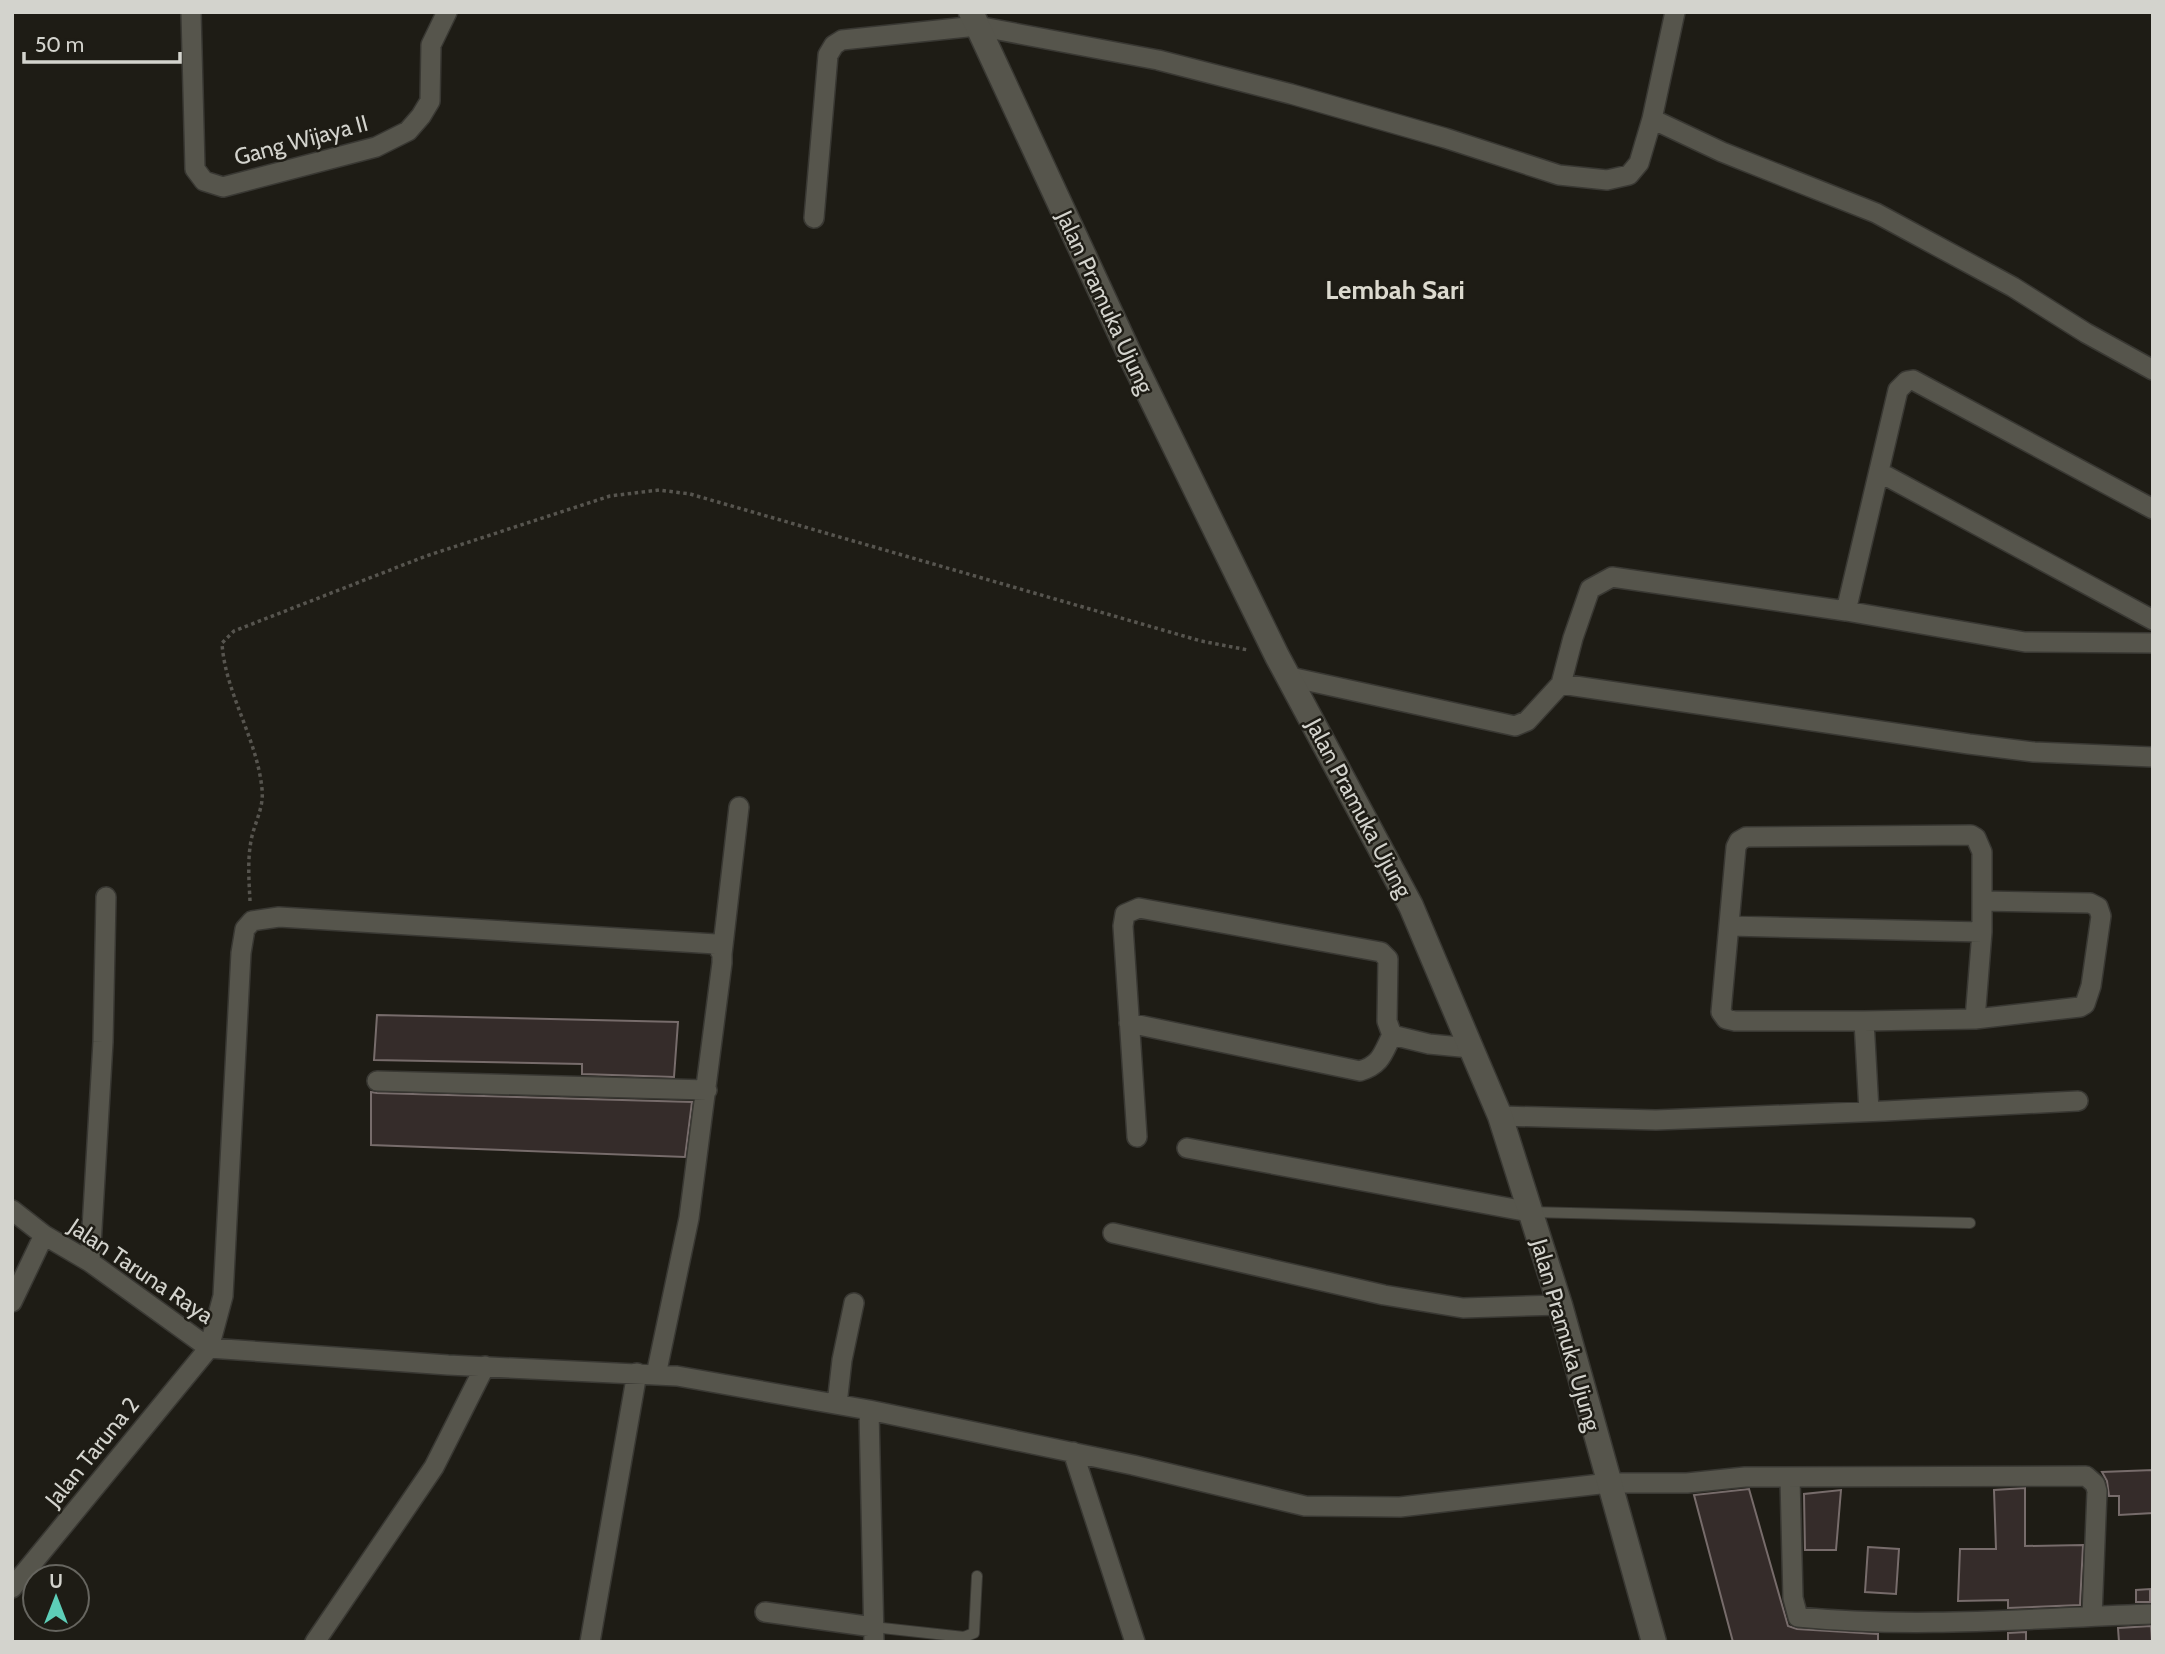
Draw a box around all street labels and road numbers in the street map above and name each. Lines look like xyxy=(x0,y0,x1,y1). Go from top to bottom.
street label: Gang Wijaya II xyxy=(231,109,371,171)
street label: Jalan Pramuka Ujung xyxy=(1050,205,1160,398)
street label: Jalan Pramuka Ujung xyxy=(1300,713,1418,903)
street label: Jalan Taruna Raya xyxy=(63,1212,219,1330)
street label: Jalan Pramuka Ujung xyxy=(1525,1235,1607,1435)
street label: Jalan Taruna 2 xyxy=(38,1391,145,1513)

